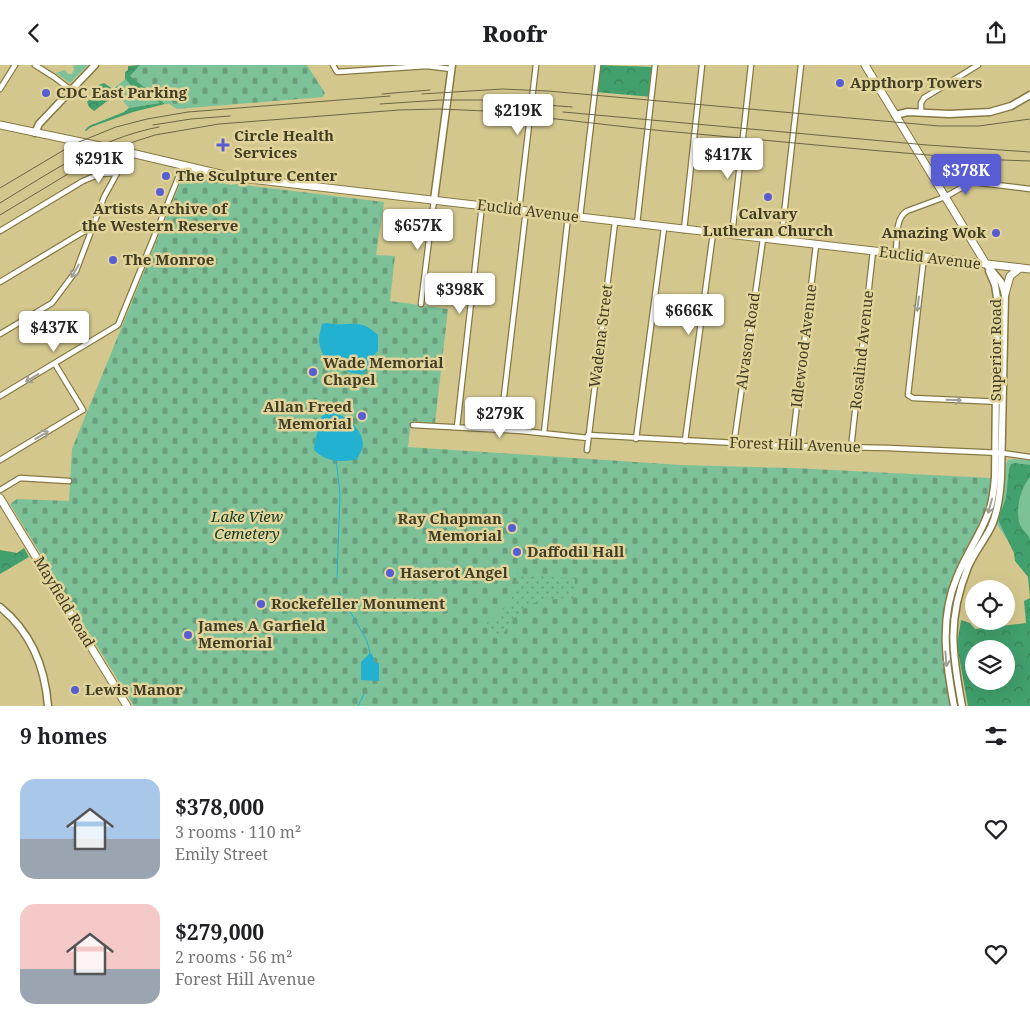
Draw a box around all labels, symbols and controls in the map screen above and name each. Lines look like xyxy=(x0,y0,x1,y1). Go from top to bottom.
text: Roofr xyxy=(482,18,548,48)
icon: back xyxy=(20,19,48,47)
icon: share xyxy=(982,19,1010,47)
place label: Appthorp Towers xyxy=(850,72,982,92)
marker: Appthorp Towers xyxy=(834,77,846,89)
place label: CDC East Parking xyxy=(56,82,188,102)
marker: CDC East Parking xyxy=(40,87,52,99)
pin: $219K xyxy=(483,93,553,136)
text: $219K xyxy=(494,99,542,121)
place label: Circle Health Services xyxy=(234,125,334,162)
pin: $417K xyxy=(693,137,763,180)
marker: Circle Health Services xyxy=(216,138,230,152)
pin: $291K xyxy=(64,141,134,184)
text: $417K xyxy=(704,143,752,165)
text: $291K xyxy=(75,147,123,169)
pin: $378K xyxy=(931,153,1001,196)
text: $378K xyxy=(942,159,990,181)
place label: The Sculpture Center xyxy=(176,165,338,185)
marker: The Sculpture Center xyxy=(160,170,172,182)
marker: Artists Archive of the Western Reserve xyxy=(154,186,166,198)
marker: Calvary Lutheran Church xyxy=(762,191,774,203)
street label: Euclid Avenue xyxy=(476,194,580,226)
place label: Artists Archive of the Western Reserve xyxy=(82,198,238,235)
place label: Calvary Lutheran Church xyxy=(703,203,833,240)
pin: $657K xyxy=(383,209,453,251)
text: $657K xyxy=(394,214,442,236)
place label: Amazing Wok xyxy=(882,222,986,242)
marker: Amazing Wok xyxy=(990,227,1002,239)
street label: Euclid Avenue xyxy=(878,241,982,273)
place label: The Monroe xyxy=(123,249,214,269)
marker: The Monroe xyxy=(107,254,119,266)
one-way arrow xyxy=(69,264,79,278)
pin: $398K xyxy=(425,273,495,315)
text: $398K xyxy=(436,278,484,300)
street label: Wadena Street xyxy=(584,283,616,389)
street label: Idlewood Avenue xyxy=(786,283,821,409)
street label: Rosalind Avenue xyxy=(845,289,877,410)
street label: Alvason Road xyxy=(730,291,764,391)
pin: $666K xyxy=(654,293,724,336)
one-way arrow xyxy=(913,296,923,312)
text: $666K xyxy=(665,299,713,321)
street label: Superior Road xyxy=(985,299,1005,401)
pin: $437K xyxy=(19,311,89,353)
text: $437K xyxy=(30,316,78,338)
place label: Wade Memorial Chapel xyxy=(323,352,444,389)
marker: Wade Memorial Chapel xyxy=(307,366,319,378)
one-way arrow xyxy=(25,373,39,383)
one-way arrow xyxy=(946,395,962,405)
place label: Allan Freed Memorial xyxy=(263,396,353,433)
pin: $279K xyxy=(465,397,535,439)
text: $279K xyxy=(476,402,524,424)
marker: Allan Freed Memorial xyxy=(356,410,368,422)
one-way arrow xyxy=(34,429,48,439)
street label: Forest Hill Avenue xyxy=(729,432,861,456)
one-way arrow xyxy=(985,497,995,513)
park label: Lake View Cemetery xyxy=(210,506,283,543)
place label: Ray Chapman Memorial xyxy=(398,508,503,545)
marker: Ray Chapman Memorial xyxy=(506,522,518,534)
place label: Daffodil Hall xyxy=(527,541,625,561)
marker: Daffodil Hall xyxy=(511,546,523,558)
street label: Mayfield Road xyxy=(30,552,100,651)
place label: Haserot Angel xyxy=(400,562,508,582)
marker: Haserot Angel xyxy=(384,567,396,579)
map controls xyxy=(965,580,1015,690)
button: locate xyxy=(965,580,1015,630)
place label: Rockefeller Monument xyxy=(271,593,445,613)
marker: Rockefeller Monument xyxy=(255,598,267,610)
place label: James A Garfield Memorial xyxy=(197,615,326,652)
marker: James A Garfield Memorial xyxy=(182,629,194,641)
button: layers xyxy=(965,640,1015,690)
one-way arrow xyxy=(941,651,951,667)
place label: Lewis Manor xyxy=(85,679,183,699)
marker: Lewis Manor xyxy=(69,684,81,696)
text: 9 homes xyxy=(20,722,107,750)
icon: filters xyxy=(982,722,1010,750)
text: $378,000 xyxy=(175,793,264,821)
icon: home xyxy=(60,799,120,859)
icon: heart xyxy=(982,815,1010,843)
text: 3 rooms · 110 m² xyxy=(175,821,301,843)
text: Emily Street xyxy=(175,843,268,865)
text: $279,000 xyxy=(175,918,264,946)
icon: home xyxy=(60,924,120,984)
icon: heart xyxy=(982,940,1010,968)
text: 2 rooms · 56 m² xyxy=(175,946,292,968)
text: Forest Hill Avenue xyxy=(175,968,315,990)

